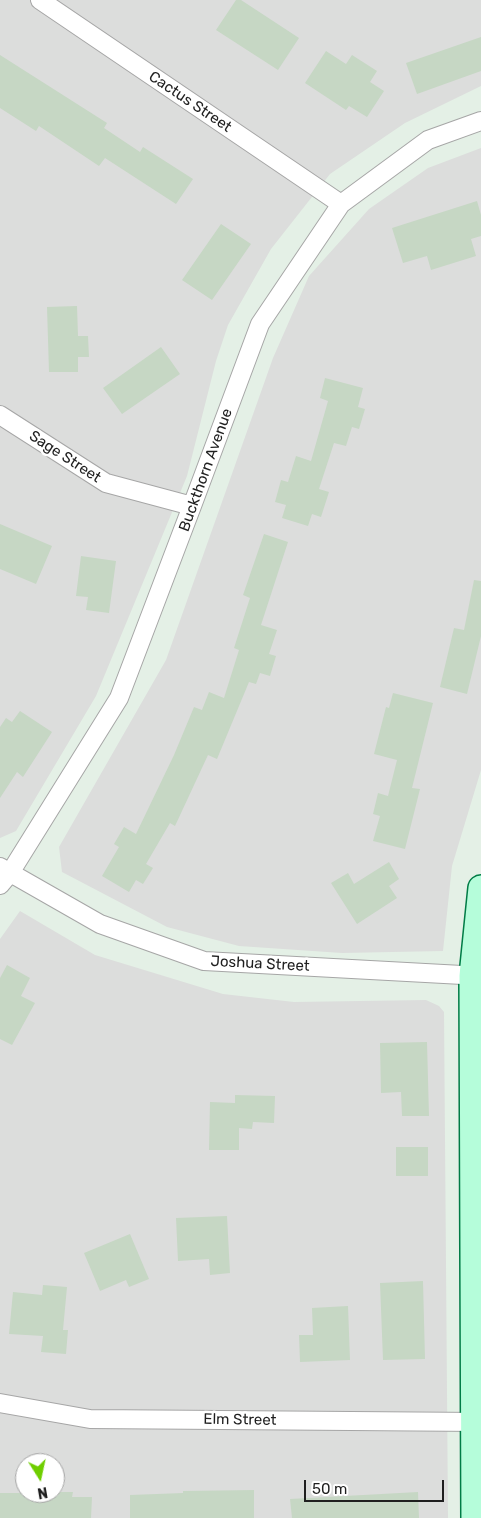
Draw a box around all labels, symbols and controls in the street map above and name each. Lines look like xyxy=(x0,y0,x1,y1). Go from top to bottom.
street label: Cactus Street xyxy=(145,68,235,136)
street label: Buckthorn Avenue xyxy=(175,406,237,534)
street label: Sage Street xyxy=(26,427,104,487)
street label: Joshua Street xyxy=(210,952,310,976)
street label: Elm Street xyxy=(203,1410,277,1430)
north arrow xyxy=(15,1453,65,1503)
scale bar xyxy=(306,1470,446,1502)
text: 50 m xyxy=(312,1480,347,1498)
text: N xyxy=(36,1483,49,1502)

